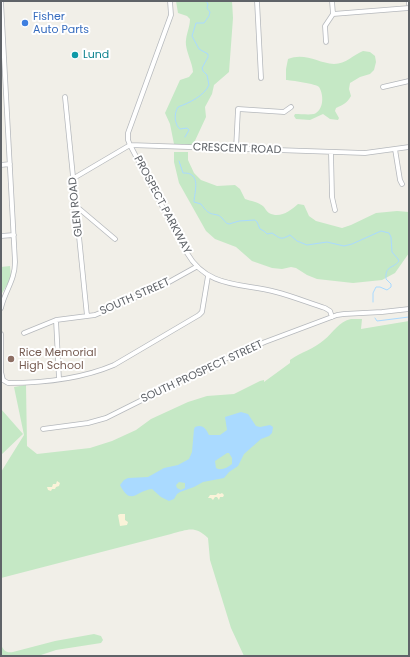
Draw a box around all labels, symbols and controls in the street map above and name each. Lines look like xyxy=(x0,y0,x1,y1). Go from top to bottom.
place label: Fisher Auto Parts xyxy=(33,10,89,36)
marker: Fisher Auto Parts xyxy=(20,18,30,28)
place label: Lund xyxy=(83,48,109,62)
marker: Lund xyxy=(70,50,80,60)
street label: CRESCENT ROAD xyxy=(193,141,281,157)
street label: PROSPECT PARKWAY xyxy=(131,154,193,256)
street label: GLEN ROAD xyxy=(66,176,86,238)
street label: SOUTH STREET xyxy=(98,276,172,318)
street label: SOUTH PROSPECT STREET xyxy=(139,338,265,406)
place label: Rice Memorial High School xyxy=(19,346,96,372)
marker: Rice Memorial High School xyxy=(6,354,16,364)

